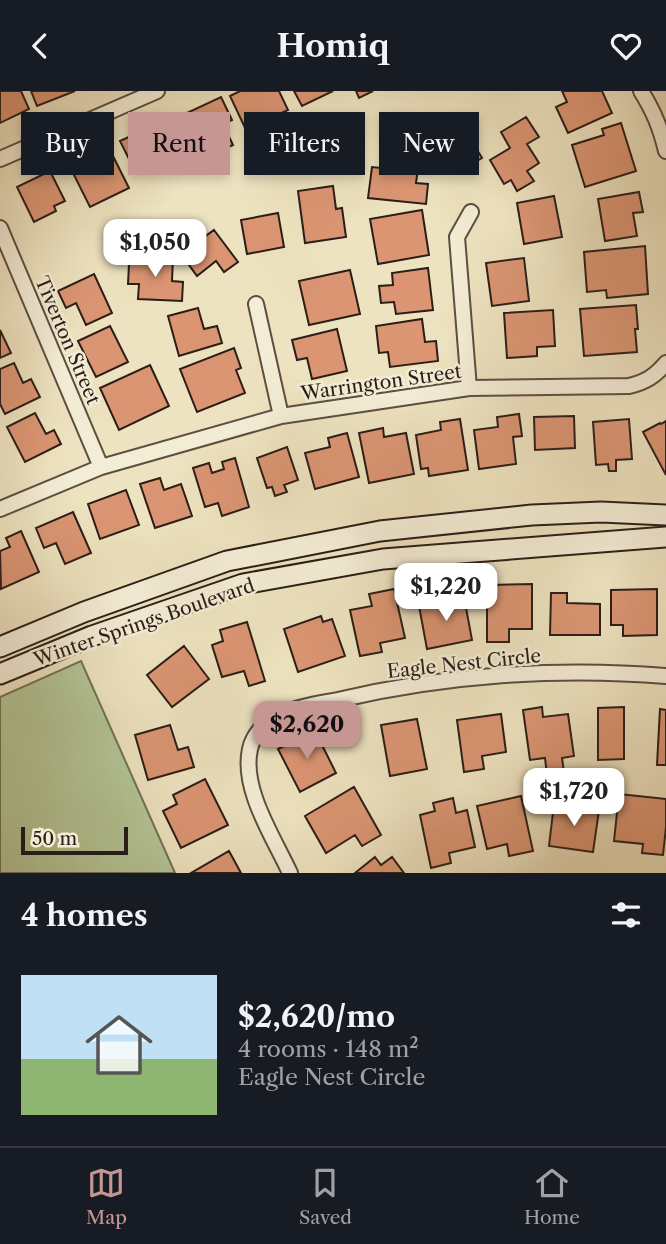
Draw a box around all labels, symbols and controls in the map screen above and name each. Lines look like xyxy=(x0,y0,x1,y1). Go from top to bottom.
text: Homiq xyxy=(276,26,390,65)
icon: back xyxy=(21,27,59,65)
icon: heart xyxy=(607,27,645,65)
chip: Buy xyxy=(21,112,114,175)
chip: Rent xyxy=(128,112,230,175)
chip: Filters xyxy=(244,112,365,175)
chip: New xyxy=(379,112,479,175)
pin: $1,050 xyxy=(98,219,212,279)
text: $1,050 xyxy=(119,228,191,256)
street label: Tiverton Street xyxy=(30,273,105,408)
street label: Warrington Street xyxy=(298,360,463,405)
pin: $1,220 xyxy=(389,563,503,623)
text: $1,220 xyxy=(410,572,482,600)
street label: Winter Springs Boulevard xyxy=(30,574,258,671)
street label: Eagle Nest Circle xyxy=(386,644,542,683)
pin: $2,620 xyxy=(250,701,364,761)
text: $2,620 xyxy=(270,710,344,738)
pin: $1,720 xyxy=(517,769,631,828)
text: $1,720 xyxy=(539,777,609,805)
scale bar xyxy=(21,824,128,856)
text: 50 m xyxy=(32,827,77,850)
icon: filters xyxy=(607,896,645,934)
text: 4 homes xyxy=(21,897,148,934)
text: $2,620/mo xyxy=(238,998,395,1035)
icon: home xyxy=(77,1003,161,1087)
text: 4 rooms · 148 m² xyxy=(238,1035,419,1063)
text: Eagle Nest Circle xyxy=(238,1063,425,1091)
tab: Map xyxy=(86,1164,127,1229)
tab: Saved xyxy=(299,1164,352,1229)
tab: Home xyxy=(524,1164,580,1229)

